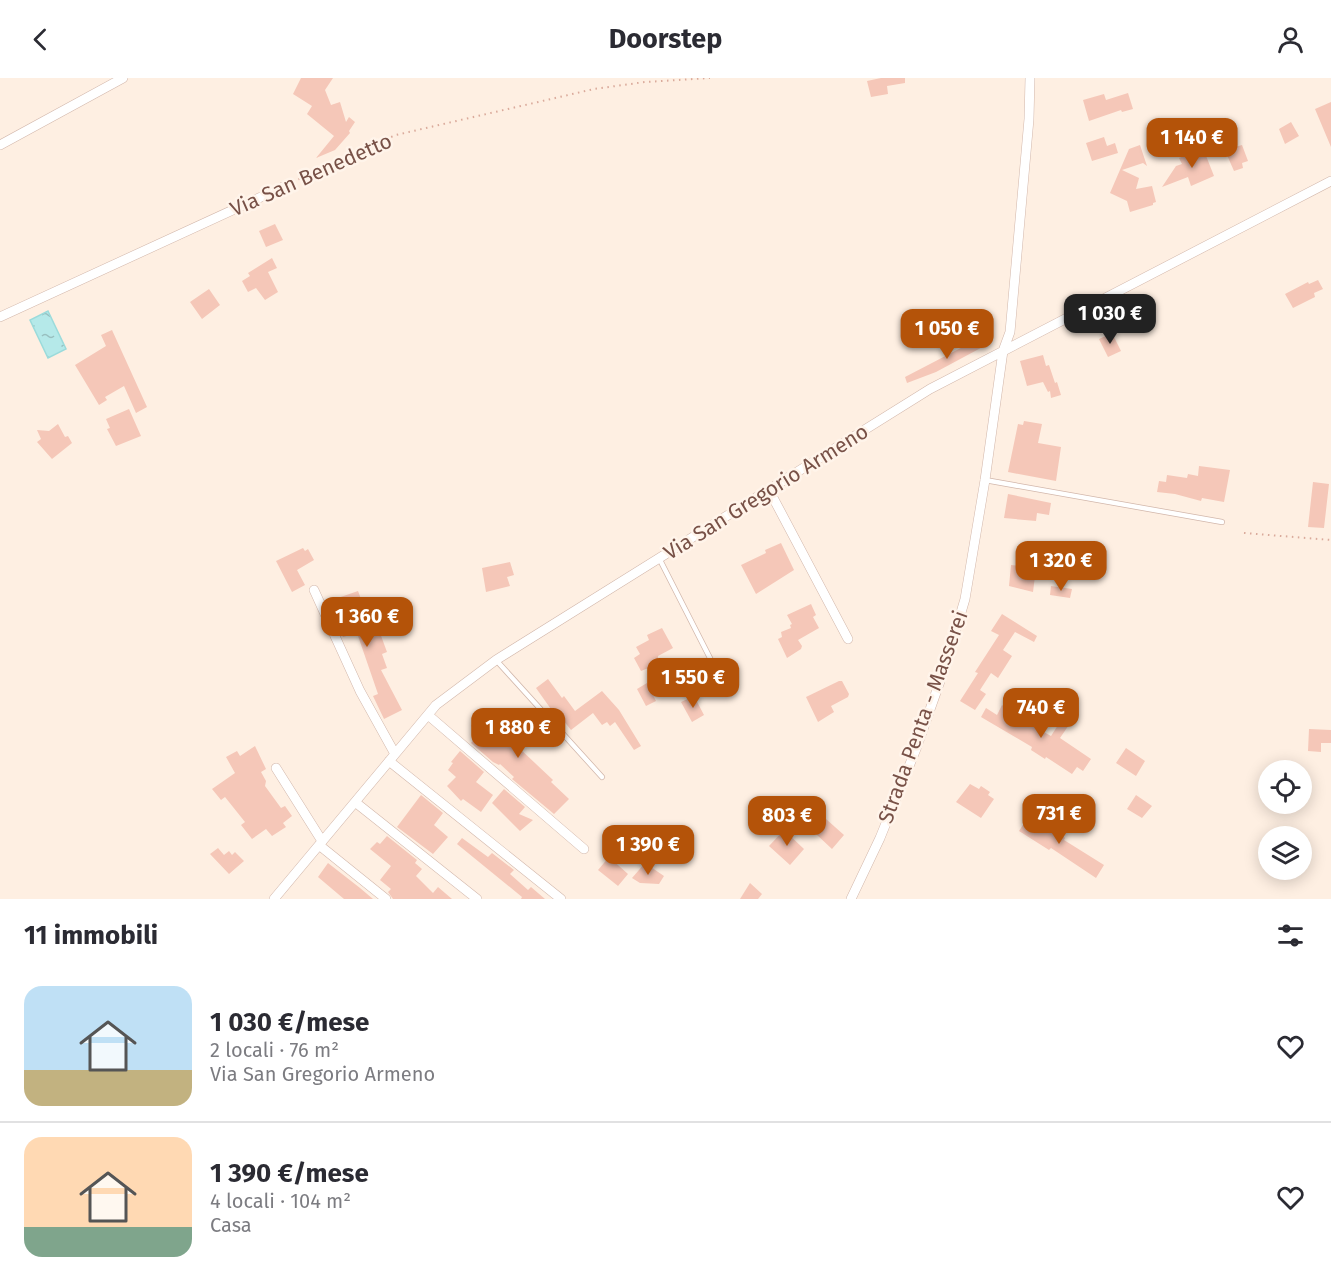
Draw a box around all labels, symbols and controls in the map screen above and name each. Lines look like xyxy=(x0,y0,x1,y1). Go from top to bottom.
icon: back xyxy=(24,23,57,56)
text: Doorstep xyxy=(609,23,722,55)
icon: person xyxy=(1274,23,1307,56)
pin: 1 140 € xyxy=(1137,118,1247,169)
text: 1 140 € xyxy=(1161,125,1223,149)
street label: Via San Benedetto xyxy=(226,128,396,222)
pin: 1 030 € xyxy=(1055,294,1165,345)
text: 1 030 € xyxy=(1078,301,1142,325)
pin: 1 050 € xyxy=(892,309,1002,360)
text: 1 050 € xyxy=(915,316,979,340)
street label: Via San Gregorio Armeno xyxy=(659,418,873,566)
pin: 1 320 € xyxy=(1006,541,1116,592)
text: 1 320 € xyxy=(1030,548,1092,572)
pin: 1 360 € xyxy=(312,597,422,648)
text: 1 360 € xyxy=(335,604,399,628)
street label: Strada Penta - Masserei xyxy=(872,607,974,827)
pin: 1 550 € xyxy=(638,658,748,709)
text: 1 550 € xyxy=(661,665,725,689)
pin: 740 € xyxy=(999,688,1083,739)
text: 740 € xyxy=(1017,695,1065,719)
pin: 1 880 € xyxy=(463,708,573,759)
text: 1 880 € xyxy=(485,715,551,739)
map controls xyxy=(1258,760,1312,880)
button: locate xyxy=(1258,760,1312,814)
pin: 731 € xyxy=(1017,794,1101,845)
pin: 803 € xyxy=(745,796,829,847)
text: 731 € xyxy=(1036,801,1082,825)
text: 803 € xyxy=(762,803,812,827)
pin: 1 390 € xyxy=(593,825,703,876)
button: layers xyxy=(1258,826,1312,880)
text: 1 390 € xyxy=(616,832,680,856)
icon: filters xyxy=(1274,919,1307,952)
text: 11 immobili xyxy=(24,920,158,951)
text: 1 030 €/mese xyxy=(210,1007,369,1038)
icon: home xyxy=(72,1010,144,1082)
icon: heart xyxy=(1274,1030,1307,1063)
text: 2 locali · 76 m² xyxy=(210,1038,339,1062)
text: Via San Gregorio Armeno xyxy=(210,1062,435,1086)
text: 1 390 €/mese xyxy=(210,1158,369,1189)
icon: home xyxy=(72,1161,144,1233)
icon: heart xyxy=(1274,1181,1307,1214)
text: 4 locali · 104 m² xyxy=(210,1189,351,1213)
text: Casa xyxy=(210,1213,252,1237)

